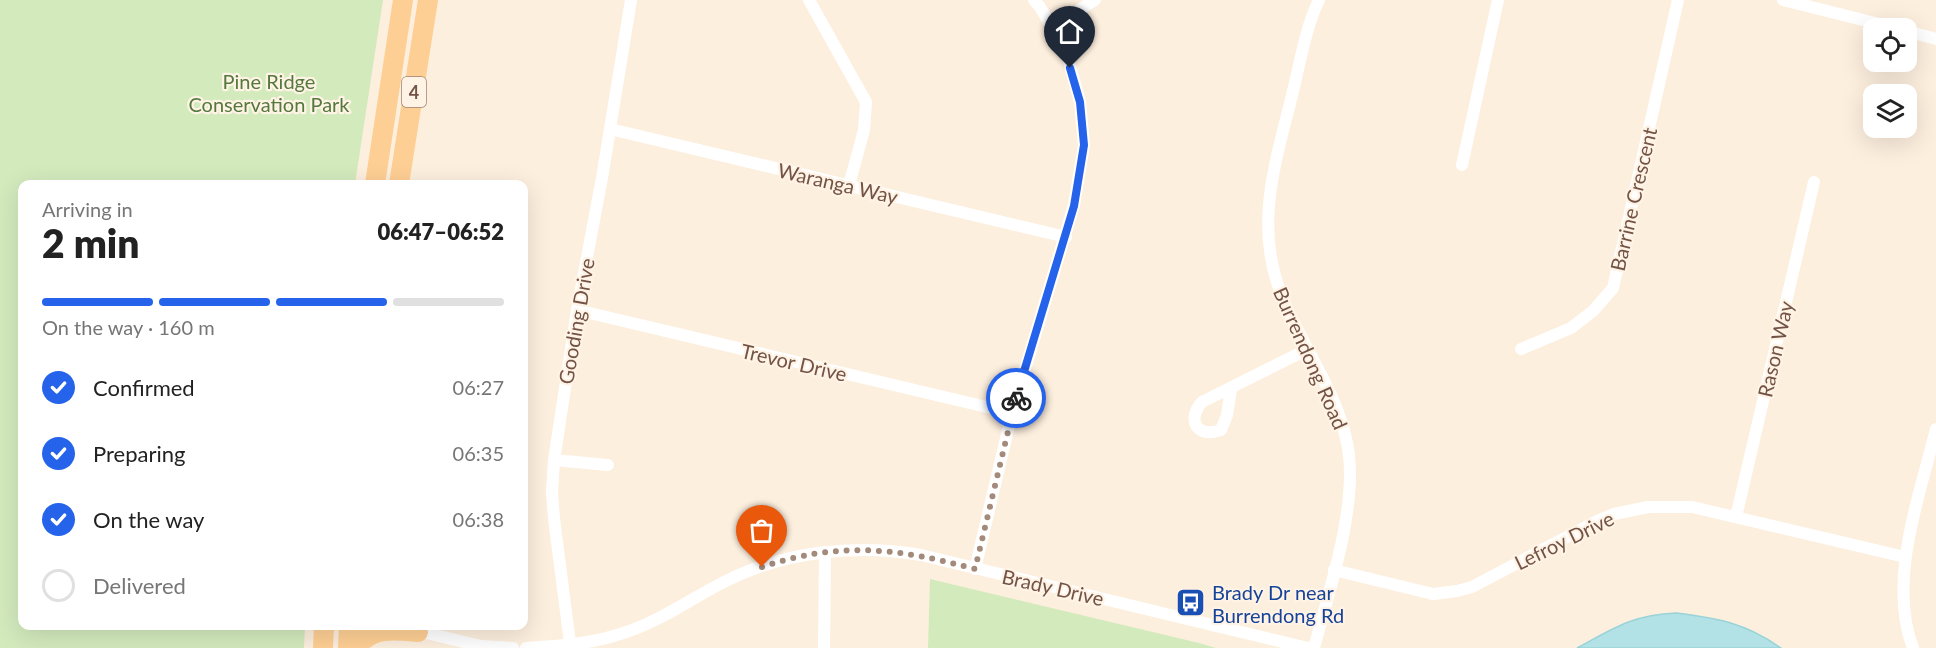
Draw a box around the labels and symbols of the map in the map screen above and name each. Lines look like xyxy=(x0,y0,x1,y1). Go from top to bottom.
pin xyxy=(1044,6,1095,68)
park label: Pine Ridge Conservation Park xyxy=(188,69,350,116)
road number: 4 xyxy=(402,77,426,107)
street label: Barrine Crescent xyxy=(1605,125,1661,273)
street label: Waranga Way xyxy=(776,158,901,209)
street label: Gooding Drive xyxy=(553,256,599,386)
street label: Burrendong Road xyxy=(1269,283,1353,433)
street label: Rason Way xyxy=(1752,298,1798,399)
street label: Trevor Drive xyxy=(739,338,849,386)
courier xyxy=(986,368,1046,428)
pin xyxy=(736,505,787,567)
street label: Lefroy Drive xyxy=(1510,506,1618,574)
street label: Brady Drive xyxy=(1000,564,1106,610)
place label: Brady Dr near Burrendong Rd xyxy=(1212,580,1344,627)
bus stop icon: Brady Dr near Burrendong Rd xyxy=(1175,587,1207,619)

